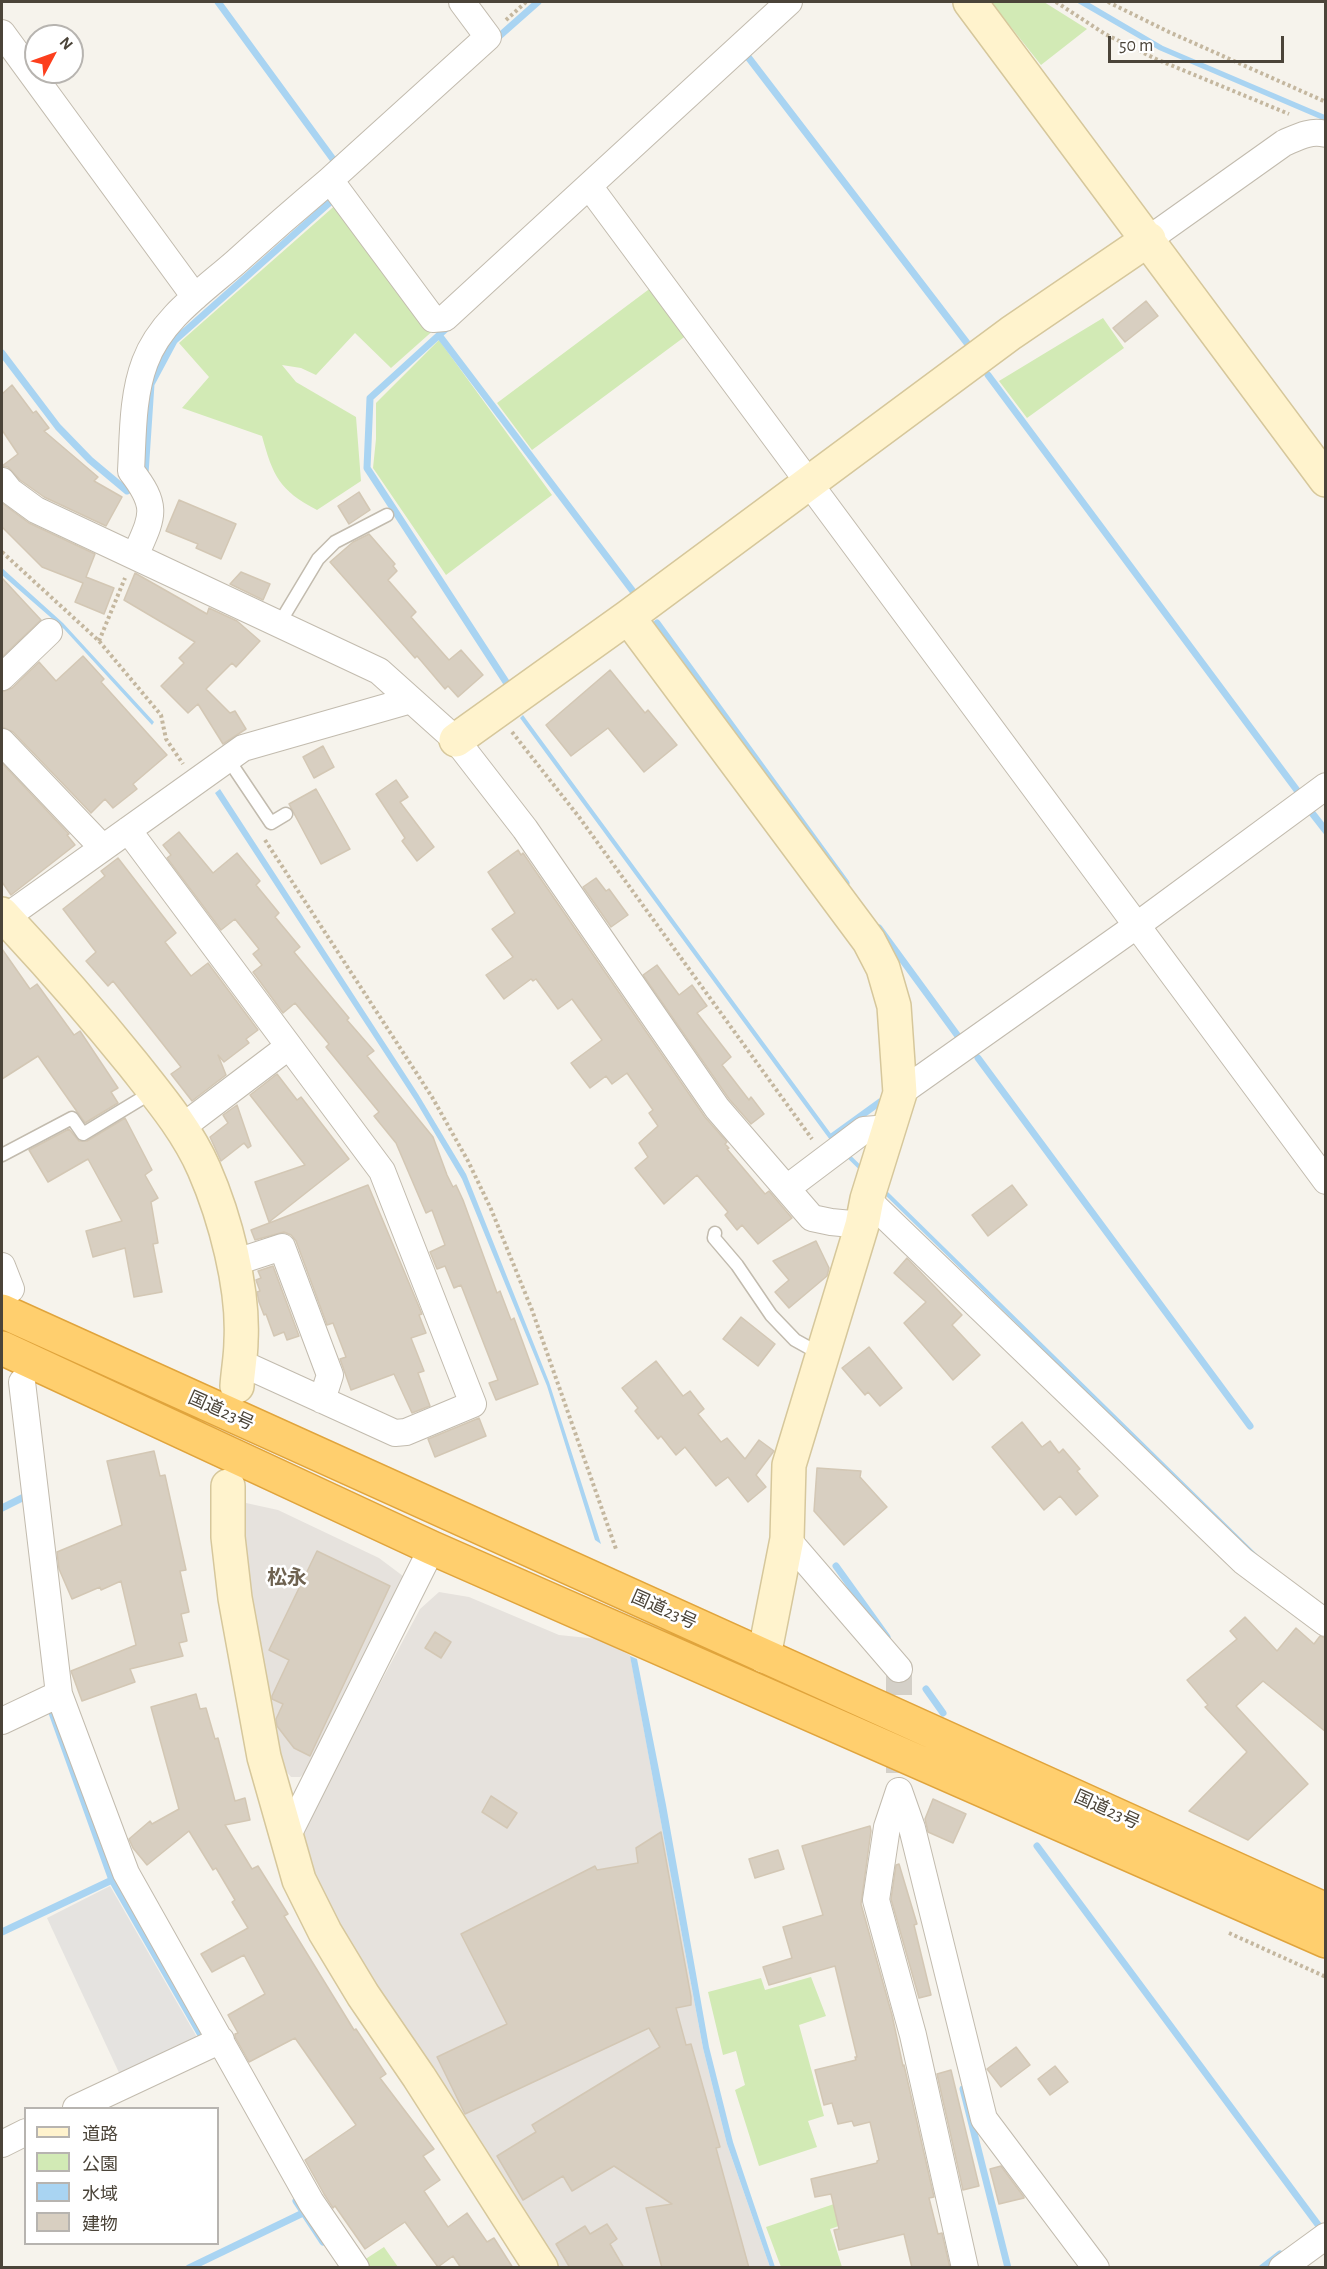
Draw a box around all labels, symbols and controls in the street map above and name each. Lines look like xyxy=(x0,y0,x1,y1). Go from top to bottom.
north arrow xyxy=(24,24,84,84)
scale bar xyxy=(1111,24,1286,62)
text: N xyxy=(56,34,76,53)
text: 50 m xyxy=(1119,37,1153,55)
street label: 国道23号 xyxy=(185,1387,257,1435)
district label: 松永 xyxy=(267,1566,307,1590)
street label: 国道23号 xyxy=(628,1586,700,1634)
street label: 国道23号 xyxy=(1071,1786,1143,1834)
legend xyxy=(24,2107,219,2245)
text: 道路 xyxy=(82,2126,118,2144)
text: 公園 xyxy=(82,2156,118,2174)
text: 水域 xyxy=(82,2186,118,2204)
text: 建物 xyxy=(82,2216,118,2234)

